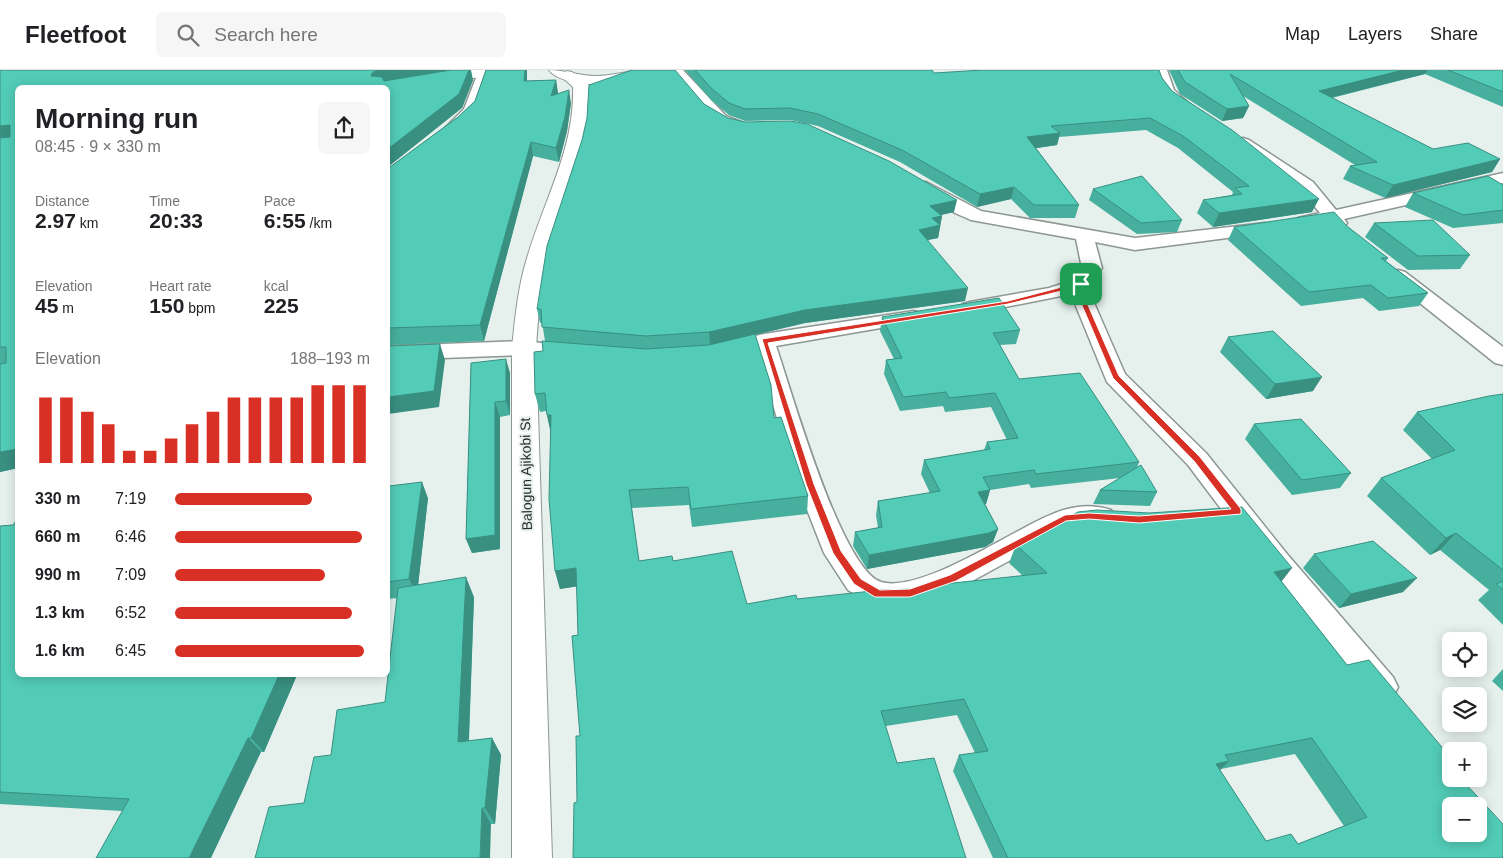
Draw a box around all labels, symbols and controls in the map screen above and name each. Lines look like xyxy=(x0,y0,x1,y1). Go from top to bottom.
search box xyxy=(156,12,506,57)
text: Fleetfoot xyxy=(25,21,126,48)
icon: search xyxy=(174,21,202,49)
text: Search here xyxy=(214,24,318,45)
text: Map xyxy=(1285,24,1320,44)
text: Layers xyxy=(1348,24,1402,44)
text: Share xyxy=(1430,24,1478,44)
button: share xyxy=(318,102,370,154)
text: Morning run xyxy=(35,103,198,134)
text: 08:45 · 9 × 330 m xyxy=(35,138,161,155)
text: Distance xyxy=(35,193,89,209)
text: Time xyxy=(149,193,180,209)
text: Pace xyxy=(264,193,296,209)
text: 2.97 xyxy=(35,209,76,232)
text: 20:33 xyxy=(149,209,203,232)
text: 6:55 xyxy=(264,209,306,232)
text: km xyxy=(76,215,98,231)
text: /km xyxy=(306,215,332,231)
pin xyxy=(1060,263,1102,305)
icon: arrive xyxy=(1067,270,1095,298)
text: Elevation xyxy=(35,278,93,294)
text: Heart rate xyxy=(149,278,212,294)
text: kcal xyxy=(264,278,289,294)
text: 45 xyxy=(35,294,58,317)
text: 150 xyxy=(149,294,184,317)
text: 225 xyxy=(264,294,299,317)
text: m xyxy=(58,300,74,316)
text: bpm xyxy=(184,300,216,316)
text: Elevation xyxy=(35,350,101,367)
text: 188–193 m xyxy=(290,350,370,367)
street label: Balogun Ajikobi St xyxy=(517,417,535,531)
text: 330 m xyxy=(35,490,80,507)
text: 7:19 xyxy=(115,490,146,507)
text: 660 m xyxy=(35,528,80,545)
text: 6:46 xyxy=(115,528,146,545)
text: 990 m xyxy=(35,566,80,583)
text: 7:09 xyxy=(115,566,146,583)
text: 1.3 km xyxy=(35,604,85,621)
text: 6:52 xyxy=(115,604,146,621)
map controls xyxy=(1442,632,1487,842)
button: locate xyxy=(1442,632,1487,677)
text: 1.6 km xyxy=(35,642,85,659)
text: 6:45 xyxy=(115,642,146,659)
button: layers xyxy=(1442,687,1487,732)
button: + xyxy=(1442,742,1487,787)
button: − xyxy=(1442,797,1487,842)

